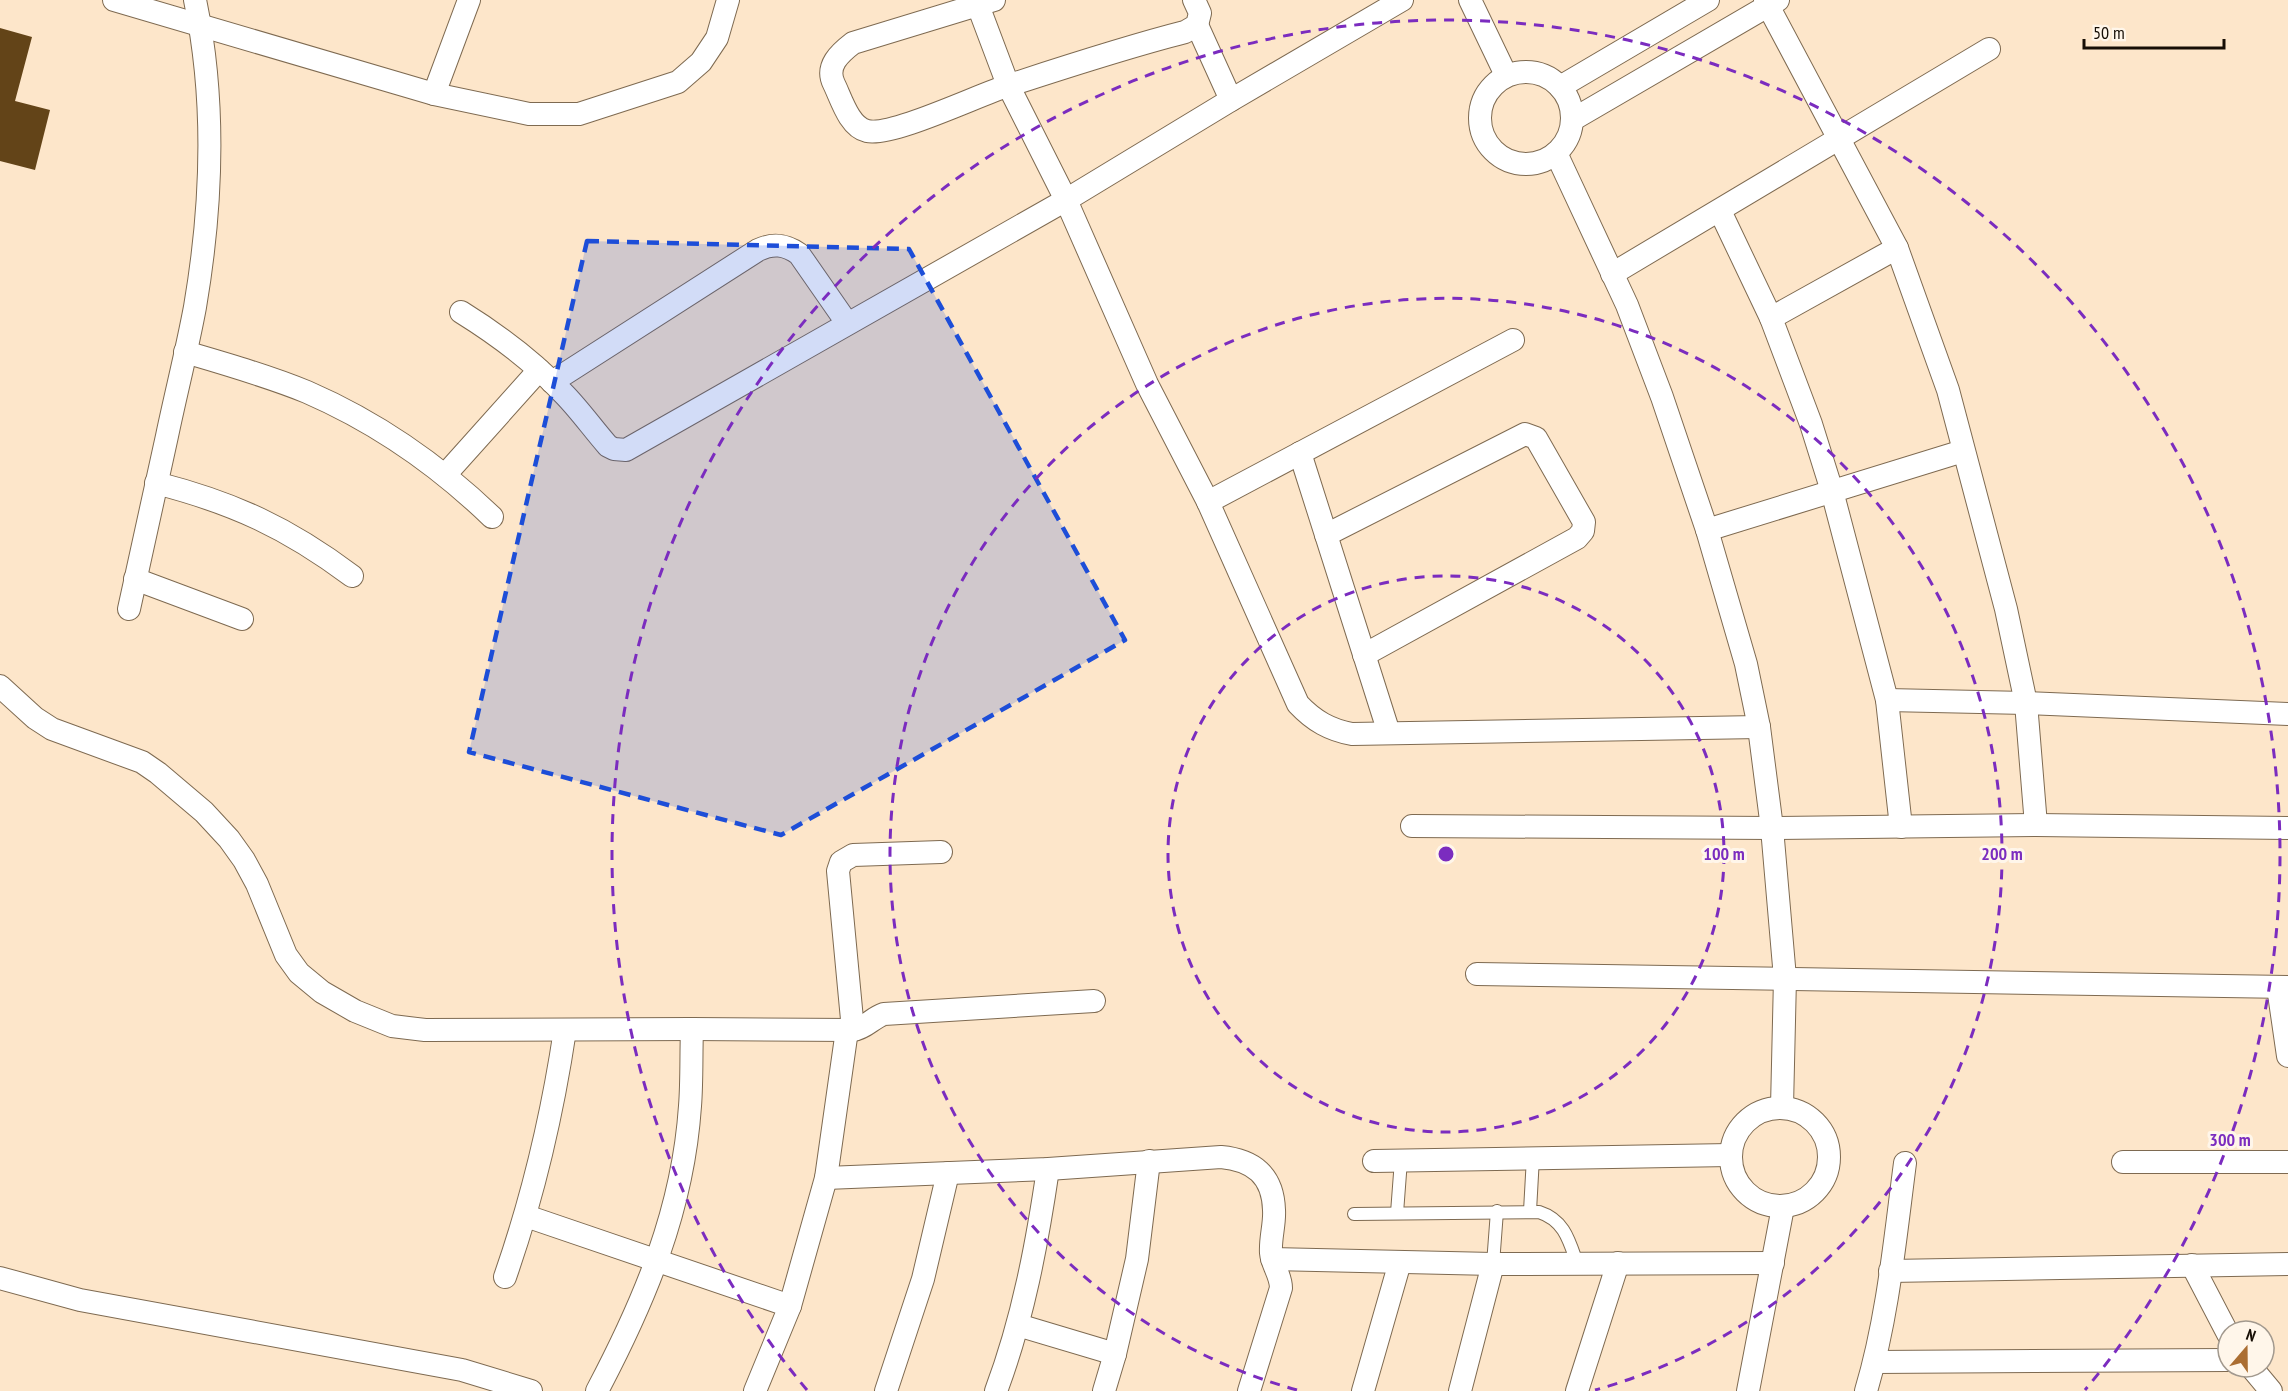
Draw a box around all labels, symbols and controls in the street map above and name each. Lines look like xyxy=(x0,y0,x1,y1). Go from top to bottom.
scale bar xyxy=(2084,12,2224,50)
text: 50 m xyxy=(2093,21,2125,44)
text: 100 m xyxy=(1703,842,1745,865)
text: 200 m xyxy=(1981,842,2023,865)
centre of rings xyxy=(1436,844,1456,864)
text: 300 m xyxy=(2209,1128,2251,1151)
north arrow xyxy=(2216,1319,2276,1379)
text: N xyxy=(2244,1324,2259,1346)

